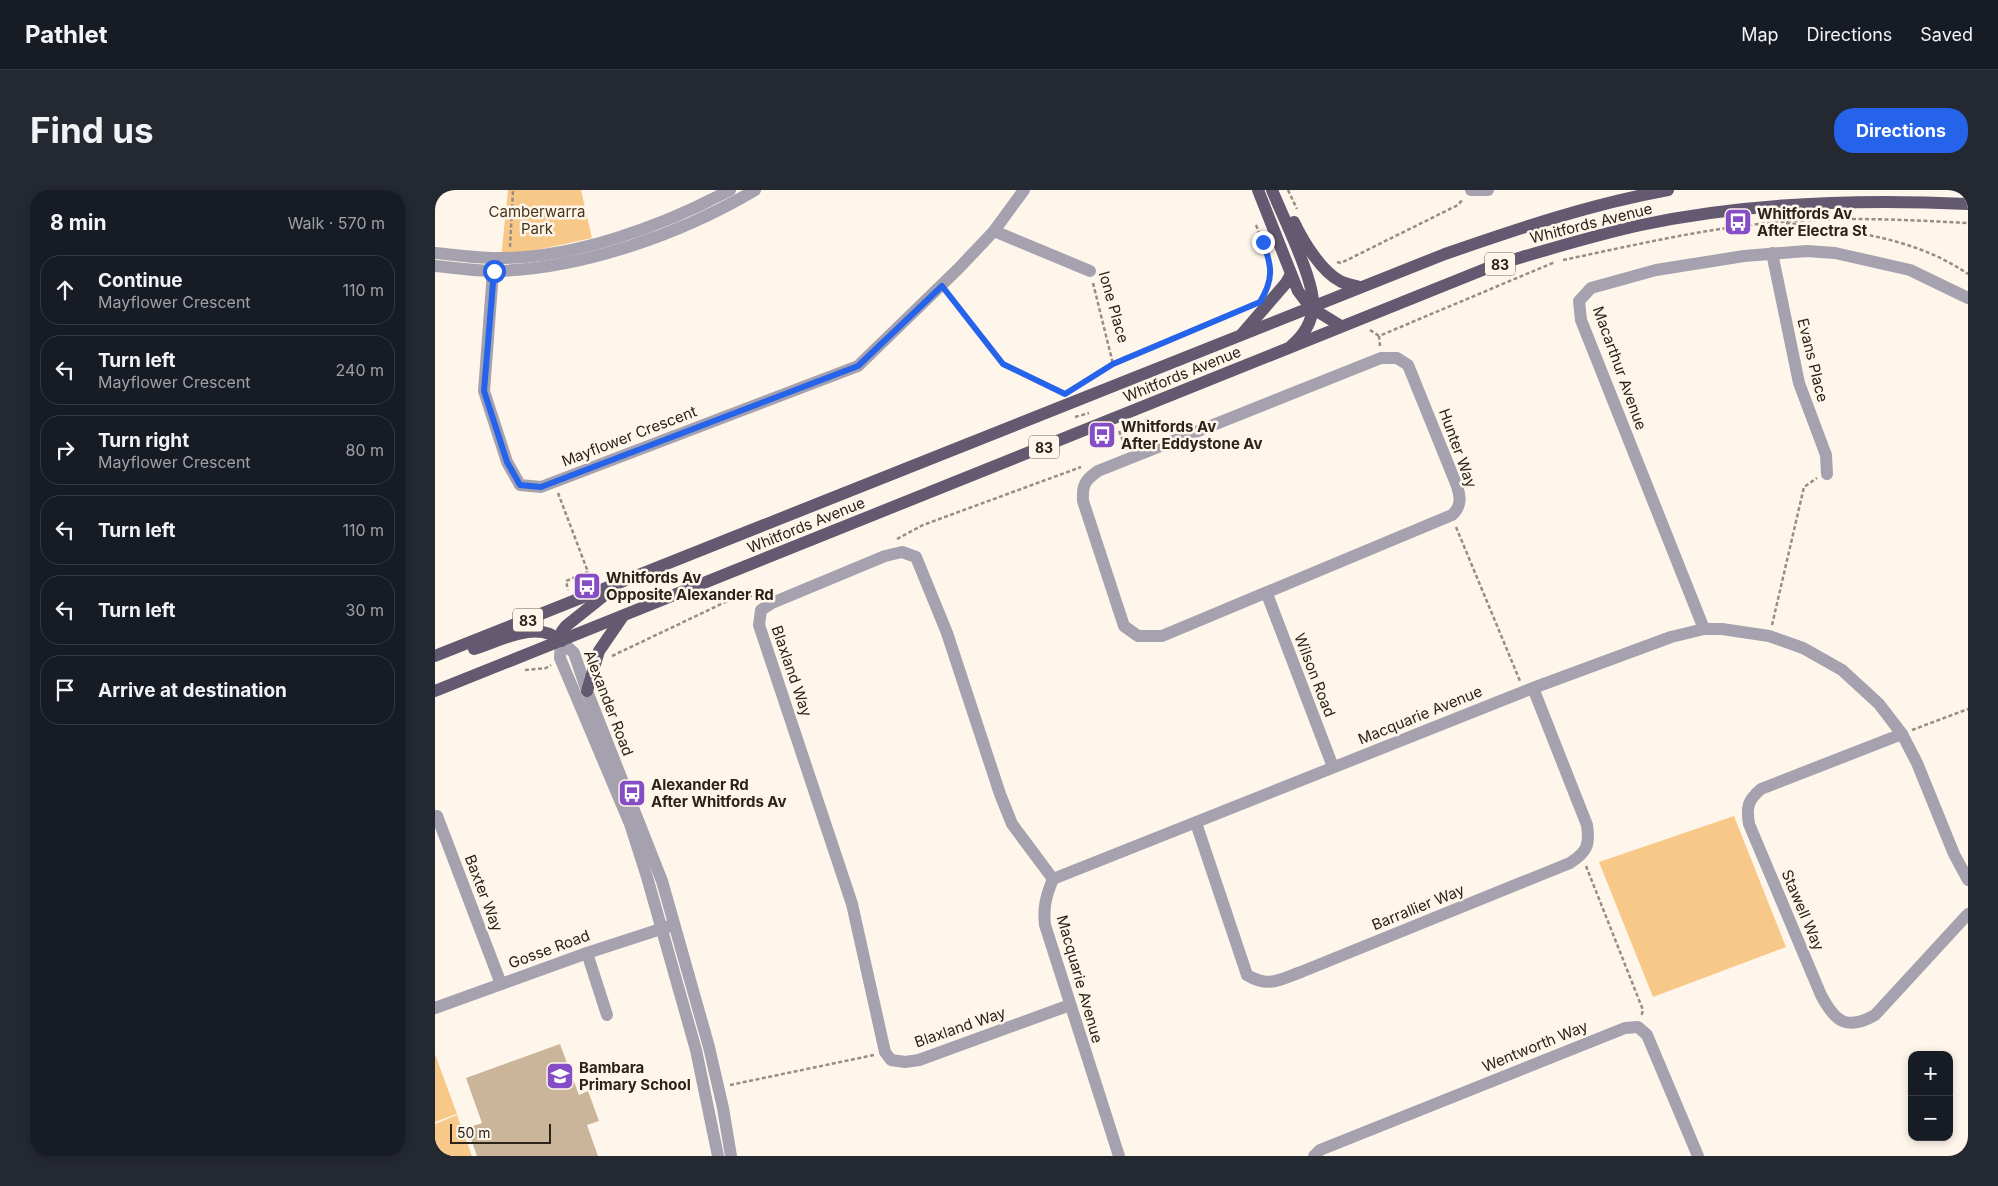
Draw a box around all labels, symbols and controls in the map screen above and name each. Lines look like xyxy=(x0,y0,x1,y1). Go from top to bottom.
text: Pathlet xyxy=(25,20,108,49)
text: Map xyxy=(1741,24,1779,45)
text: Directions xyxy=(1807,24,1892,45)
text: Saved xyxy=(1920,24,1973,45)
button: Directions xyxy=(1834,108,1968,153)
text: Find us xyxy=(30,109,154,151)
street label: Whitfords Avenue xyxy=(1528,199,1654,247)
park label: Camberwarra Park xyxy=(489,202,585,238)
place label: Whitfords Av After Electra St xyxy=(1757,204,1868,240)
bus stop icon: Whitfords Av After Electra St xyxy=(1723,207,1753,237)
text: 8 min xyxy=(50,210,107,235)
text: Walk · 570 m xyxy=(288,213,385,233)
route end xyxy=(1252,231,1275,254)
road number: 83 xyxy=(1485,252,1515,276)
route start xyxy=(483,260,506,283)
text: Continue xyxy=(98,269,183,292)
street label: Ione Place xyxy=(1095,269,1133,345)
icon: ahead xyxy=(51,276,79,304)
text: 110 m xyxy=(342,280,384,300)
text: Mayflower Crescent xyxy=(98,292,251,312)
street label: Macarthur Avenue xyxy=(1589,304,1651,432)
street label: Evans Place xyxy=(1793,316,1833,404)
street label: Whitfords Avenue xyxy=(1120,342,1244,406)
text: Turn left xyxy=(98,349,176,372)
icon: left xyxy=(51,356,79,384)
text: 240 m xyxy=(336,360,384,380)
text: Mayflower Crescent xyxy=(98,372,251,392)
street label: Mayflower Crescent xyxy=(559,401,699,470)
street label: Hunter Way xyxy=(1435,406,1481,491)
place label: Whitfords Av After Eddystone Av xyxy=(1121,417,1263,453)
bus stop icon: Whitfords Av After Eddystone Av xyxy=(1087,420,1117,450)
text: Turn right xyxy=(98,429,189,452)
icon: right xyxy=(51,436,79,464)
road number: 83 xyxy=(1029,436,1059,458)
text: 80 m xyxy=(345,440,384,460)
text: Mayflower Crescent xyxy=(98,452,251,472)
street label: Whitfords Avenue xyxy=(744,493,868,557)
icon: left xyxy=(51,516,79,544)
text: Turn left xyxy=(98,519,176,542)
text: 110 m xyxy=(342,520,384,540)
place label: Whitfords Av Opposite Alexander Rd xyxy=(606,568,774,604)
bus stop icon: Whitfords Av Opposite Alexander Rd xyxy=(572,571,602,601)
icon: left xyxy=(51,596,79,624)
text: Turn left xyxy=(98,599,176,622)
text: 30 m xyxy=(346,600,384,620)
road number: 83 xyxy=(513,608,543,632)
street label: Blaxland Way xyxy=(768,623,817,720)
street label: Wilson Road xyxy=(1290,630,1340,720)
street label: Alexander Road xyxy=(580,647,638,759)
icon: arrive xyxy=(51,676,79,704)
text: Arrive at destination xyxy=(98,679,287,702)
street label: Macquarie Avenue xyxy=(1355,681,1485,749)
place label: Alexander Rd After Whitfords Av xyxy=(651,775,787,811)
bus stop icon: Alexander Rd After Whitfords Av xyxy=(617,778,647,808)
street label: Baxter Way xyxy=(461,852,508,935)
street label: Stawell Way xyxy=(1777,867,1829,954)
street label: Barrallier Way xyxy=(1369,880,1468,934)
street label: Macquarie Avenue xyxy=(1053,913,1107,1045)
street label: Gosse Road xyxy=(506,926,592,972)
street label: Blaxland Way xyxy=(912,1002,1009,1051)
street label: Wentworth Way xyxy=(1479,1016,1591,1076)
map controls xyxy=(1908,1051,1953,1141)
button: + xyxy=(1908,1051,1953,1096)
place label: Bambara Primary School xyxy=(579,1058,691,1094)
school or university icon: Bambara Primary School xyxy=(545,1061,575,1091)
button: − xyxy=(1908,1096,1953,1141)
scale bar xyxy=(450,1121,551,1144)
text: 50 m xyxy=(457,1124,491,1141)

